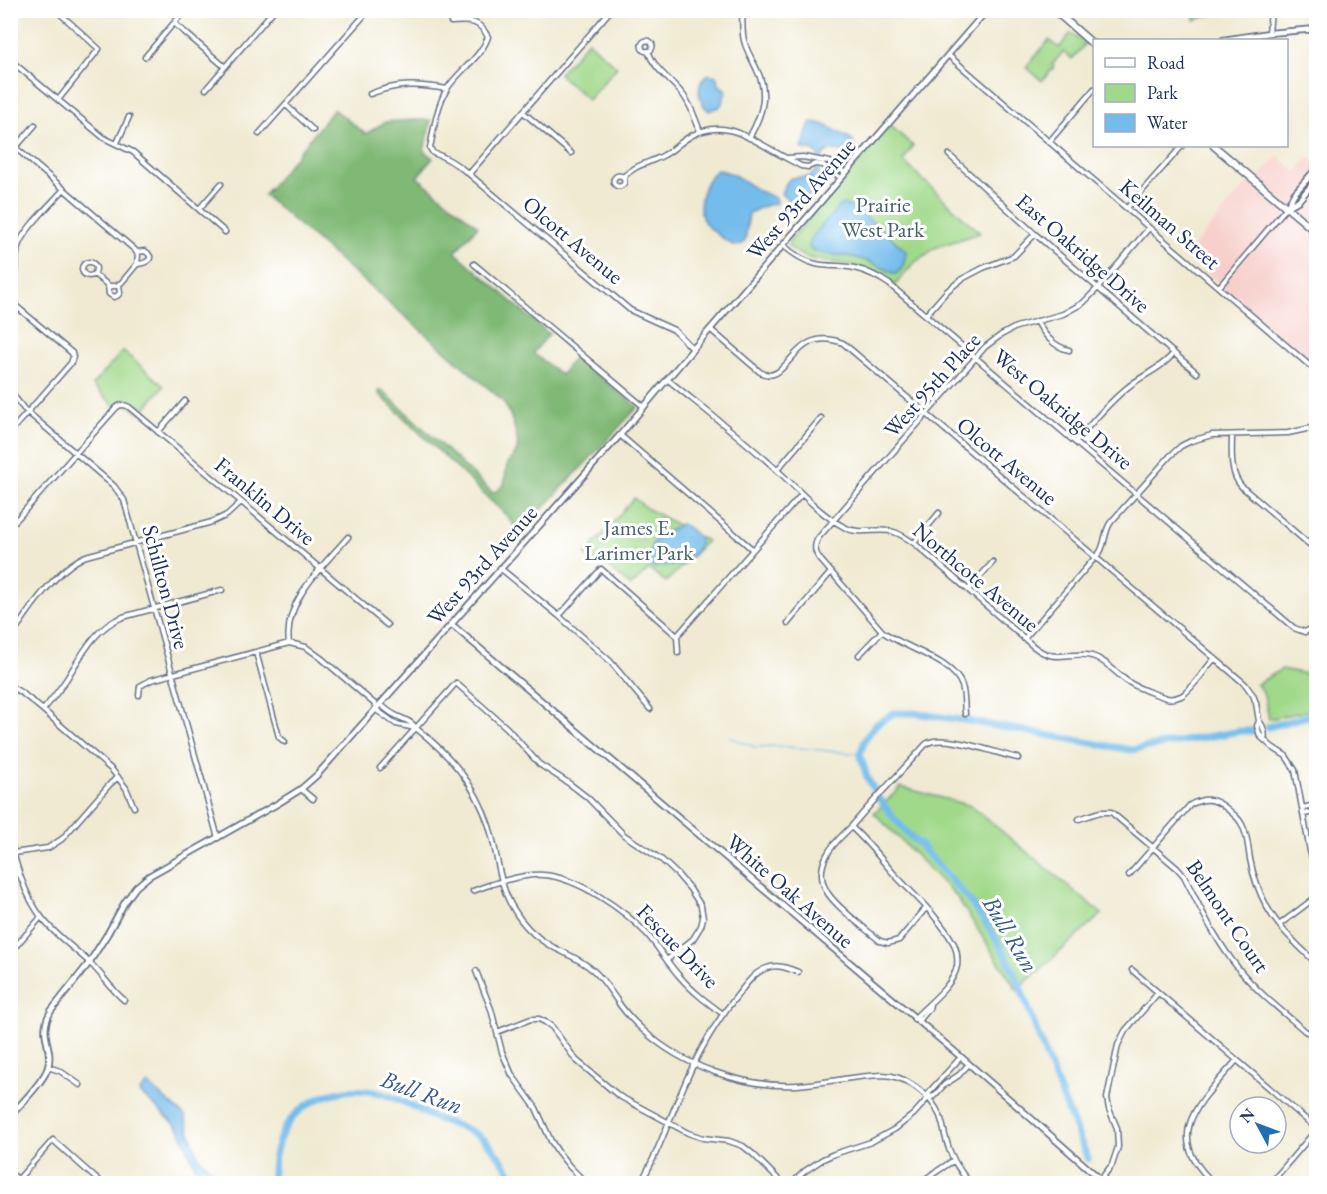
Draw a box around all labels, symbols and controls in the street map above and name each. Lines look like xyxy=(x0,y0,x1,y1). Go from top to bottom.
legend xyxy=(1093,39,1288,147)
text: Road xyxy=(1147,51,1186,74)
text: Park xyxy=(1147,81,1178,104)
text: Water xyxy=(1147,111,1188,134)
street label: West 93rd Avenue xyxy=(740,132,862,266)
street label: Keilman Street xyxy=(1114,172,1227,276)
street label: East Oakridge Drive xyxy=(1010,187,1156,319)
street label: Olcott Avenue xyxy=(517,189,630,291)
park label: Prairie West Park xyxy=(842,190,925,244)
street label: West 95th Place xyxy=(877,326,987,444)
street label: West Oakridge Drive xyxy=(987,342,1139,476)
street label: Olcott Avenue xyxy=(951,410,1064,512)
street label: Franklin Drive xyxy=(209,450,322,552)
street label: West 93rd Avenue xyxy=(420,498,544,631)
park label: James E. Larimer Park xyxy=(584,513,694,567)
street label: Northcote Avenue xyxy=(907,516,1046,639)
street label: Schillton Drive xyxy=(136,522,197,653)
street label: White Oak Avenue xyxy=(720,828,860,955)
street label: Belmont Court xyxy=(1180,854,1276,978)
water label: Bull Run xyxy=(975,889,1046,978)
street label: Fescue Drive xyxy=(630,898,726,995)
water label: Bull Run xyxy=(376,1063,467,1121)
north arrow xyxy=(1228,1095,1288,1155)
text: N xyxy=(1235,1104,1259,1127)

